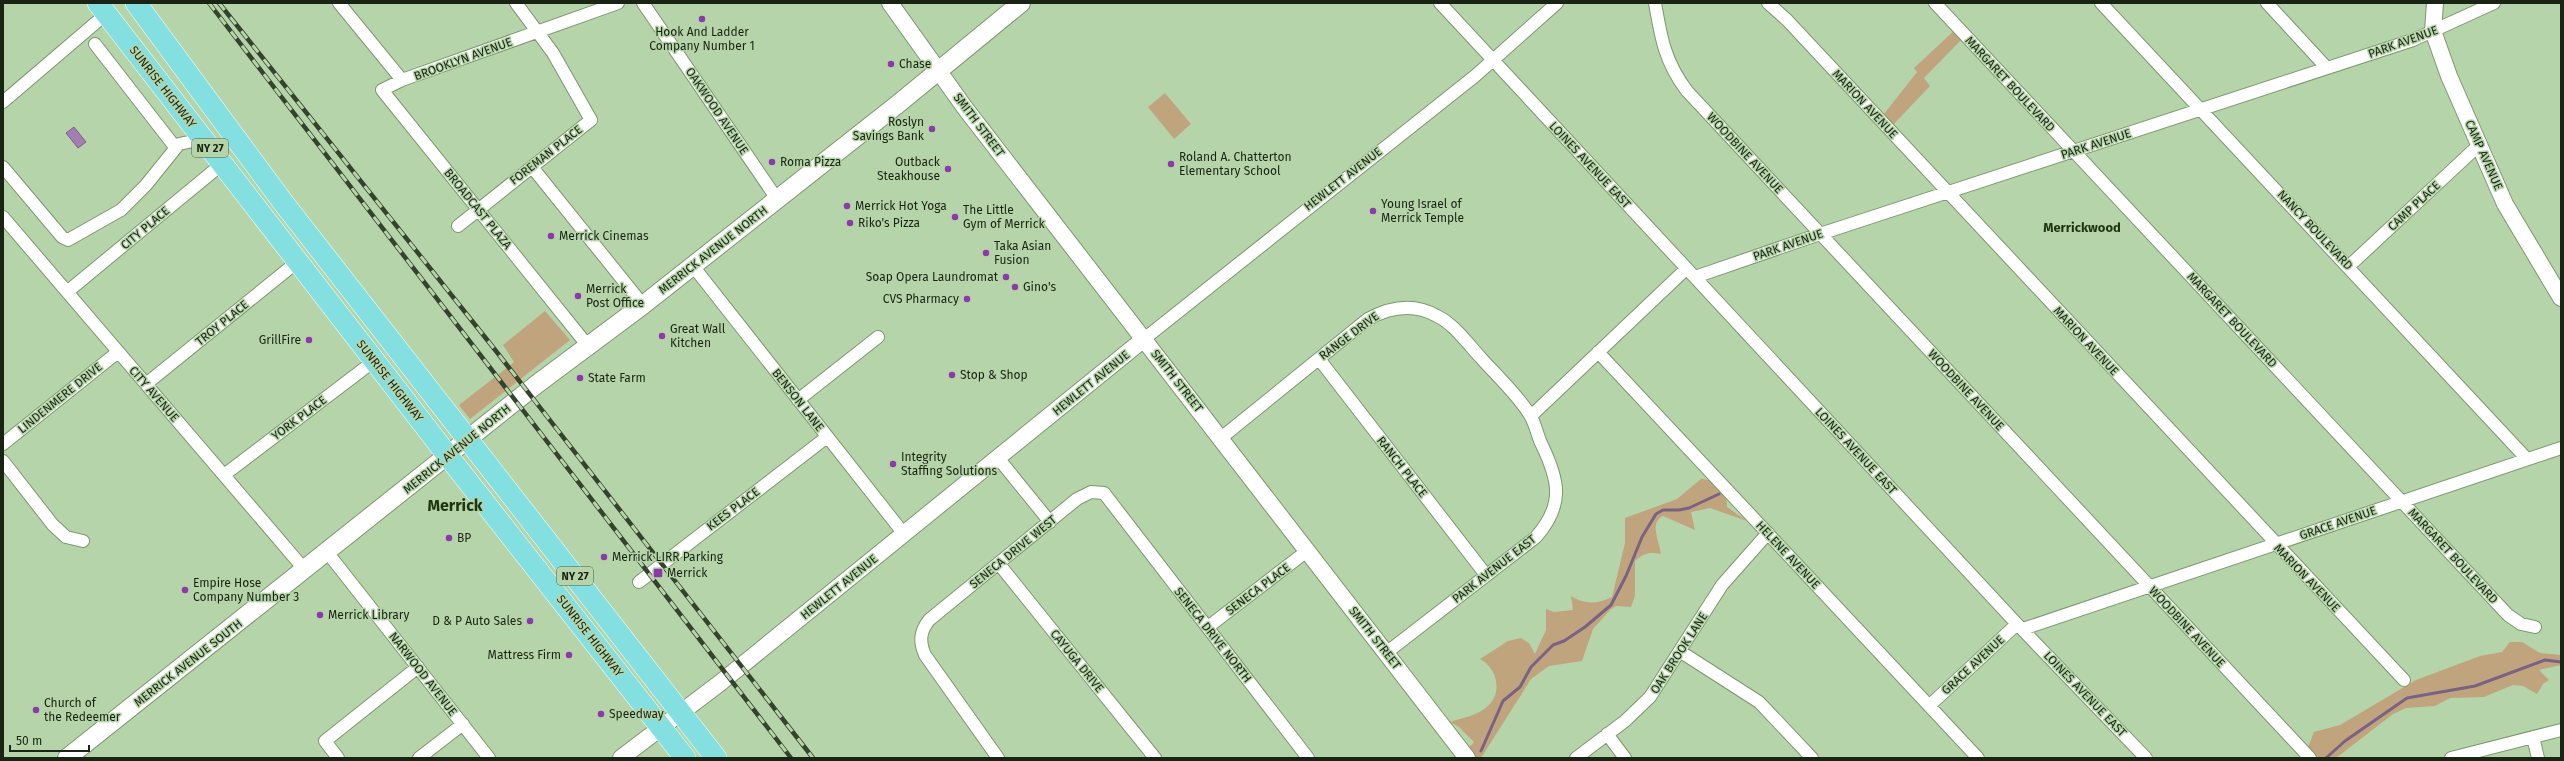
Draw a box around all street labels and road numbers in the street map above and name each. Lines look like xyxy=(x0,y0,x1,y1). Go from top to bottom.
street label: PARK AVENUE xyxy=(2366,23,2440,61)
street label: MARGARET BOULEVARD xyxy=(1962,33,2058,135)
street label: BROOKLYN AVENUE xyxy=(412,35,514,83)
street label: SUNRISE HIGHWAY xyxy=(127,43,199,131)
street label: OAKWOOD AVENUE xyxy=(683,65,751,157)
street label: MARION AVENUE xyxy=(1830,67,1900,141)
street label: SMITH STREET xyxy=(951,91,1008,160)
street label: WOODBINE AVENUE xyxy=(1704,110,1786,196)
street label: CAMP AVENUE xyxy=(2462,118,2506,192)
street label: LOINES AVENUE EAST xyxy=(1546,119,1634,212)
street label: FOREMAN PLACE xyxy=(507,122,585,188)
street label: PARK AVENUE xyxy=(2059,126,2133,162)
road number: NY 27 xyxy=(192,139,228,157)
street label: HEWLETT AVENUE xyxy=(1301,144,1385,214)
street label: BROADCAST PLAZA xyxy=(441,166,515,252)
street label: CAMP PLACE xyxy=(2385,178,2443,234)
street label: NANCY BOULEVARD xyxy=(2274,187,2356,273)
street label: MERRICK AVENUE NORTH xyxy=(656,203,770,297)
street label: CITY PLACE xyxy=(118,204,172,252)
street label: PARK AVENUE xyxy=(1751,226,1825,264)
street label: MARGARET BOULEVARD xyxy=(2184,269,2280,371)
street label: TROY PLACE xyxy=(193,297,251,349)
street label: MARION AVENUE xyxy=(2051,304,2121,378)
street label: RANGE DRIVE xyxy=(1316,309,1382,363)
street label: SUNRISE HIGHWAY xyxy=(354,337,426,425)
street label: SMITH STREET xyxy=(1148,347,1206,416)
street label: WOODBINE AVENUE xyxy=(1925,347,2007,433)
street label: HEWLETT AVENUE xyxy=(1050,348,1132,418)
street label: LINDENMERE DRIVE xyxy=(15,360,105,436)
street label: CITY AVENUE xyxy=(126,364,182,424)
street label: BENSON LANE xyxy=(769,366,827,434)
street label: YORK PLACE xyxy=(269,393,329,443)
street label: MERRICK AVENUE NORTH xyxy=(400,401,514,497)
street label: LOINES AVENUE EAST xyxy=(1812,405,1900,498)
street label: RANCH PLACE xyxy=(1374,434,1430,500)
street label: KEES PLACE xyxy=(704,485,762,533)
street label: GRACE AVENUE xyxy=(2298,503,2378,543)
street label: MARGARET BOULEVARD xyxy=(2405,505,2501,607)
street label: SENECA DRIVE WEST xyxy=(967,512,1060,591)
street label: HELENE AVENUE xyxy=(1753,518,1823,592)
street label: PARK AVENUE EAST xyxy=(1450,532,1539,606)
street label: MARION AVENUE xyxy=(2271,541,2343,615)
street label: HEWLETT AVENUE xyxy=(798,552,880,622)
street label: SENECA PLACE xyxy=(1223,560,1293,618)
road number: NY 27 xyxy=(557,567,593,585)
street label: WOODBINE AVENUE xyxy=(2146,584,2228,670)
street label: SENECA DRIVE NORTH xyxy=(1171,585,1255,685)
street label: SUNRISE HIGHWAY xyxy=(554,592,626,680)
street label: SMITH STREET xyxy=(1346,604,1404,673)
street label: OAK BROOK LANE xyxy=(1648,610,1710,696)
street label: MERRICK AVENUE SOUTH xyxy=(131,616,245,710)
street label: CAYUGA DRIVE xyxy=(1047,627,1107,695)
street label: NARWOOD AVENUE xyxy=(386,629,460,719)
street label: GRACE AVENUE xyxy=(1939,633,2007,697)
street label: LOINES AVENUE EAST xyxy=(2041,649,2130,740)

